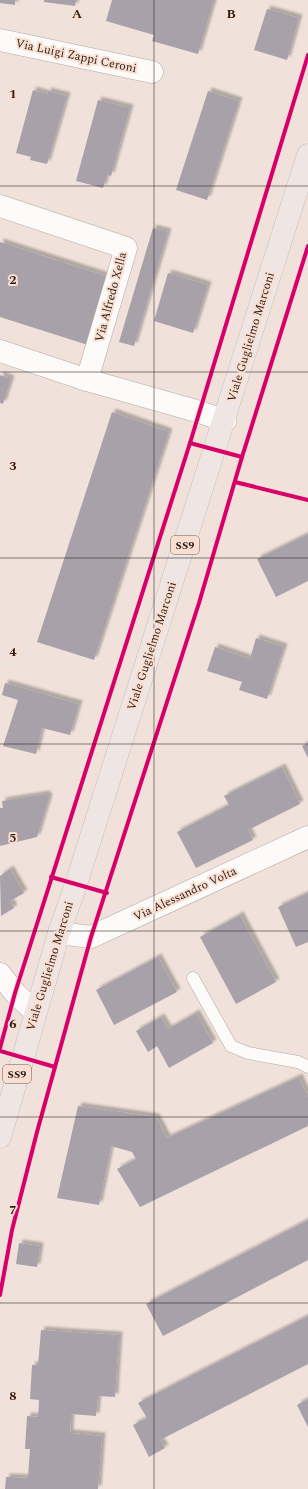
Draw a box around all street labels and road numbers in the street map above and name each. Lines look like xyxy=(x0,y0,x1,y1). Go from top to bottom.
street label: Via Luigi Zappi Ceroni xyxy=(14,34,139,78)
street label: Via Alfredo Xella xyxy=(90,250,132,344)
street label: Viale Guglielmo Marconi xyxy=(222,270,280,404)
road number: SS9 xyxy=(171,536,199,554)
street label: Viale Guglielmo Marconi xyxy=(122,579,182,713)
street label: Via Alessandro Volta xyxy=(130,862,240,926)
street label: Viale Guglielmo Marconi xyxy=(21,899,79,1033)
road number: SS9 xyxy=(3,1065,31,1083)

